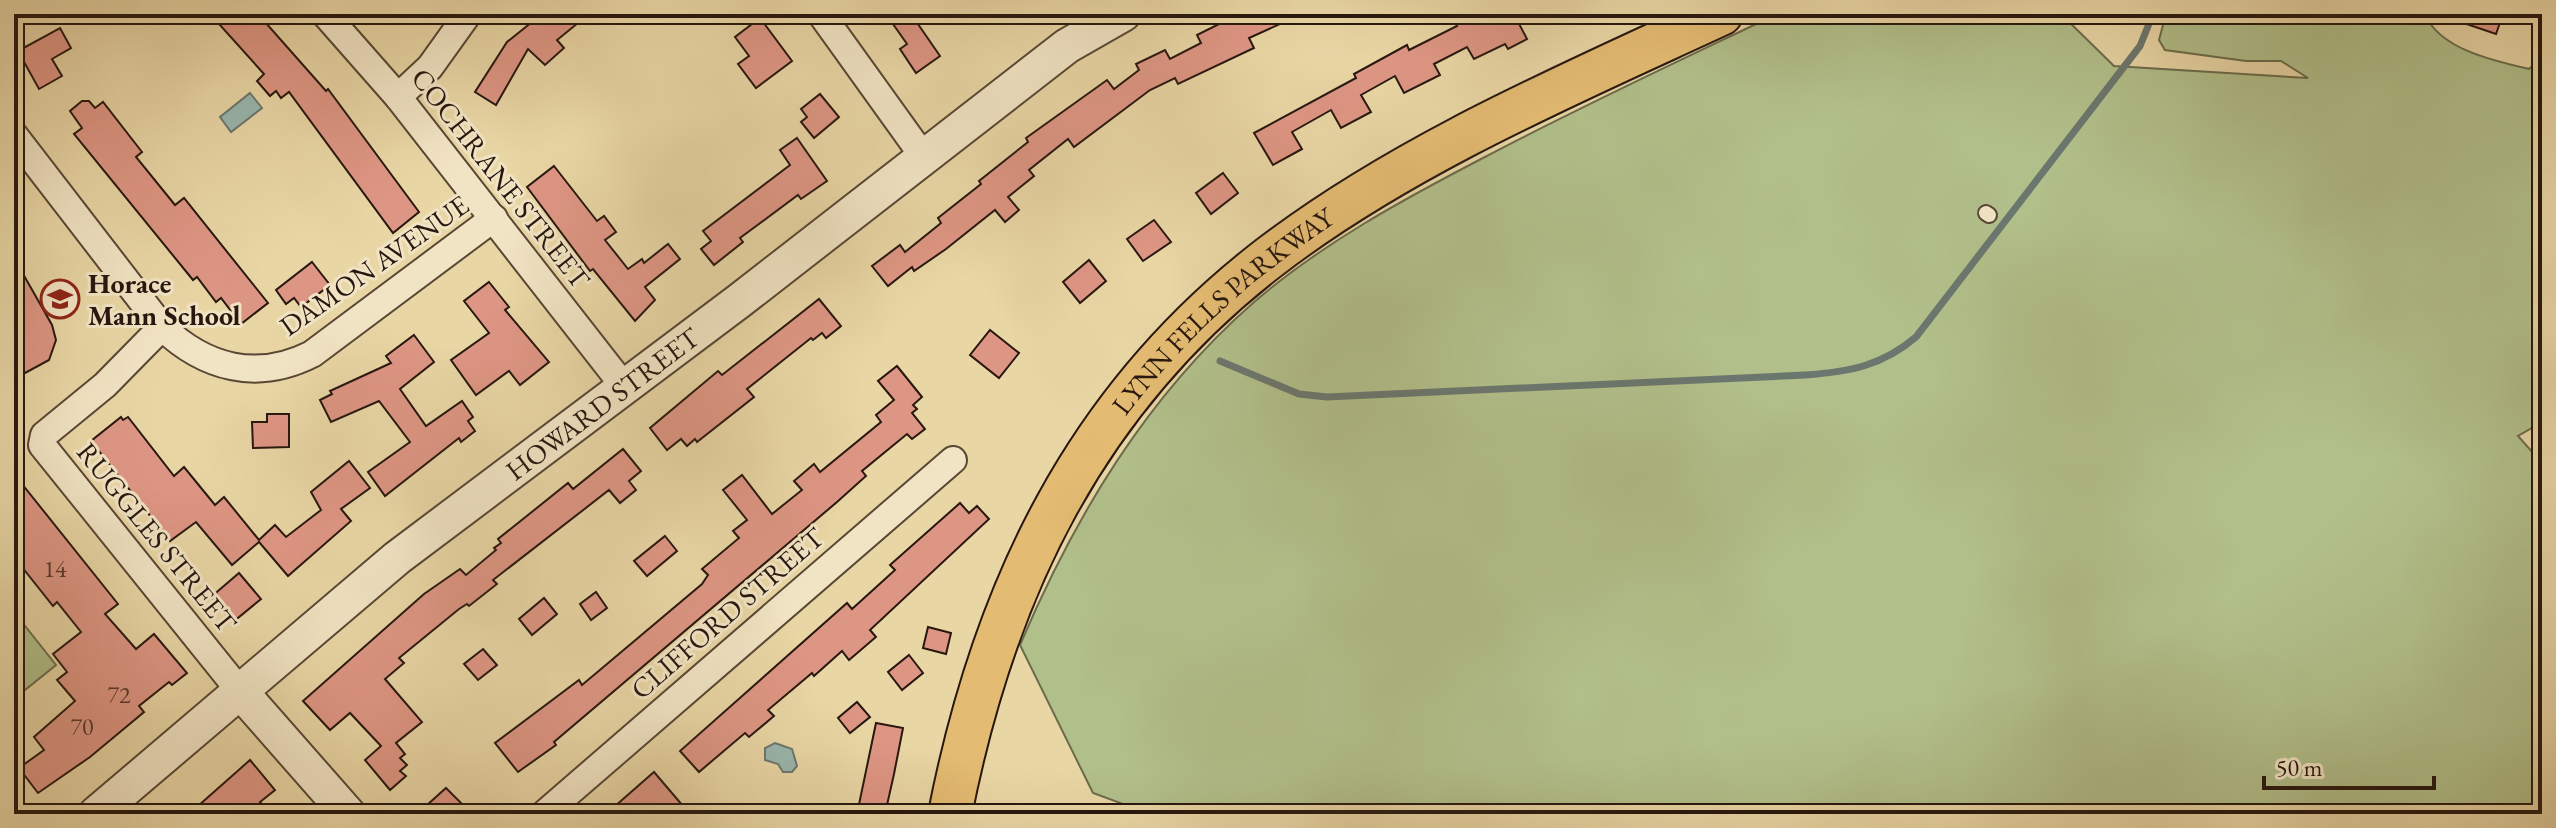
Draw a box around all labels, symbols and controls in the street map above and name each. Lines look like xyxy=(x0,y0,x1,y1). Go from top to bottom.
street label: COCHRANE STREET xyxy=(404,61,598,296)
street label: DAMON AVENUE xyxy=(272,186,476,344)
street label: LYNN FELLS PARKWAY xyxy=(1103,198,1342,422)
place label: Horace Mann School xyxy=(88,265,241,333)
school or university icon: Horace Mann School xyxy=(39,278,81,320)
street label: HOWARD STREET xyxy=(498,319,707,488)
street label: RUGGLES STREET xyxy=(69,435,245,640)
street label: CLIFFORD STREET xyxy=(623,519,831,707)
house number: 14 xyxy=(43,553,67,584)
house number: 72 xyxy=(107,679,131,710)
house number: 70 xyxy=(70,711,94,742)
scale bar xyxy=(2264,740,2434,790)
text: 50 m xyxy=(2276,752,2323,783)

